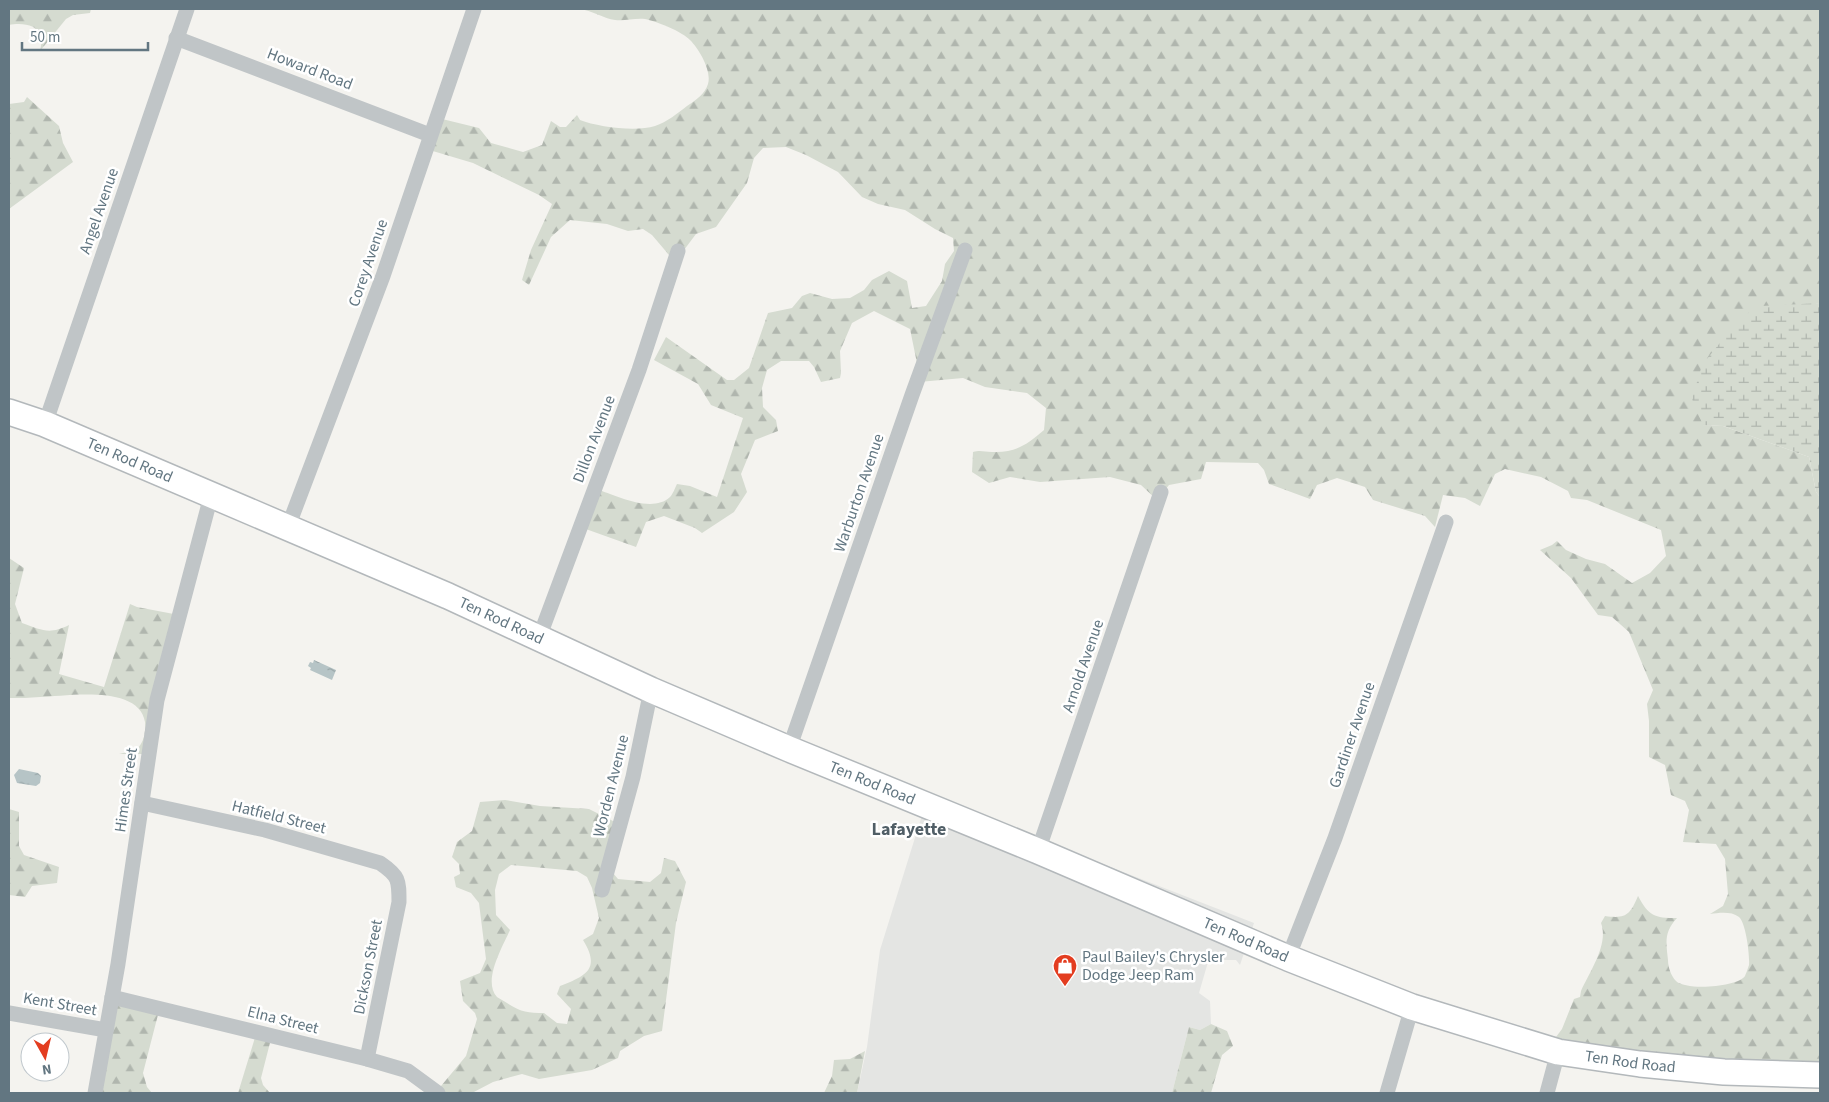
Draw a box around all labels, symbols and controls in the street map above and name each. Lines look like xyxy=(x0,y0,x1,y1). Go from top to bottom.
scale bar xyxy=(22,20,149,52)
text: 50 m xyxy=(30,27,60,48)
street label: Howard Road xyxy=(264,43,356,95)
street label: Angel Avenue xyxy=(74,165,124,257)
street label: Corey Avenue xyxy=(343,216,393,310)
street label: Dillon Avenue xyxy=(567,392,621,486)
street label: Warburton Avenue xyxy=(828,431,890,555)
street label: Ten Rod Road xyxy=(83,432,176,488)
street label: Ten Rod Road xyxy=(455,592,548,650)
street label: Arnold Avenue xyxy=(1057,616,1109,716)
street label: Gardiner Avenue xyxy=(1324,679,1380,791)
street label: Worden Avenue xyxy=(588,732,634,839)
street label: Himes Street xyxy=(109,746,143,834)
street label: Ten Rod Road xyxy=(826,756,919,811)
street label: Hatfield Street xyxy=(230,795,329,839)
district label: Lafayette xyxy=(872,817,946,842)
street label: Ten Rod Road xyxy=(1199,912,1292,968)
street label: Dickson Street xyxy=(348,917,388,1016)
place label: Paul Bailey's Chrysler Dodge Jeep Ram xyxy=(1082,946,1225,986)
shop icon: Paul Bailey's Chrysler Dodge Jeep Ram xyxy=(1052,953,1078,987)
street label: Kent Street xyxy=(21,987,99,1021)
street label: Elna Street xyxy=(245,1001,321,1040)
north arrow xyxy=(20,1032,70,1082)
street label: Ten Rod Road xyxy=(1583,1045,1677,1078)
text: N xyxy=(41,1058,53,1079)

